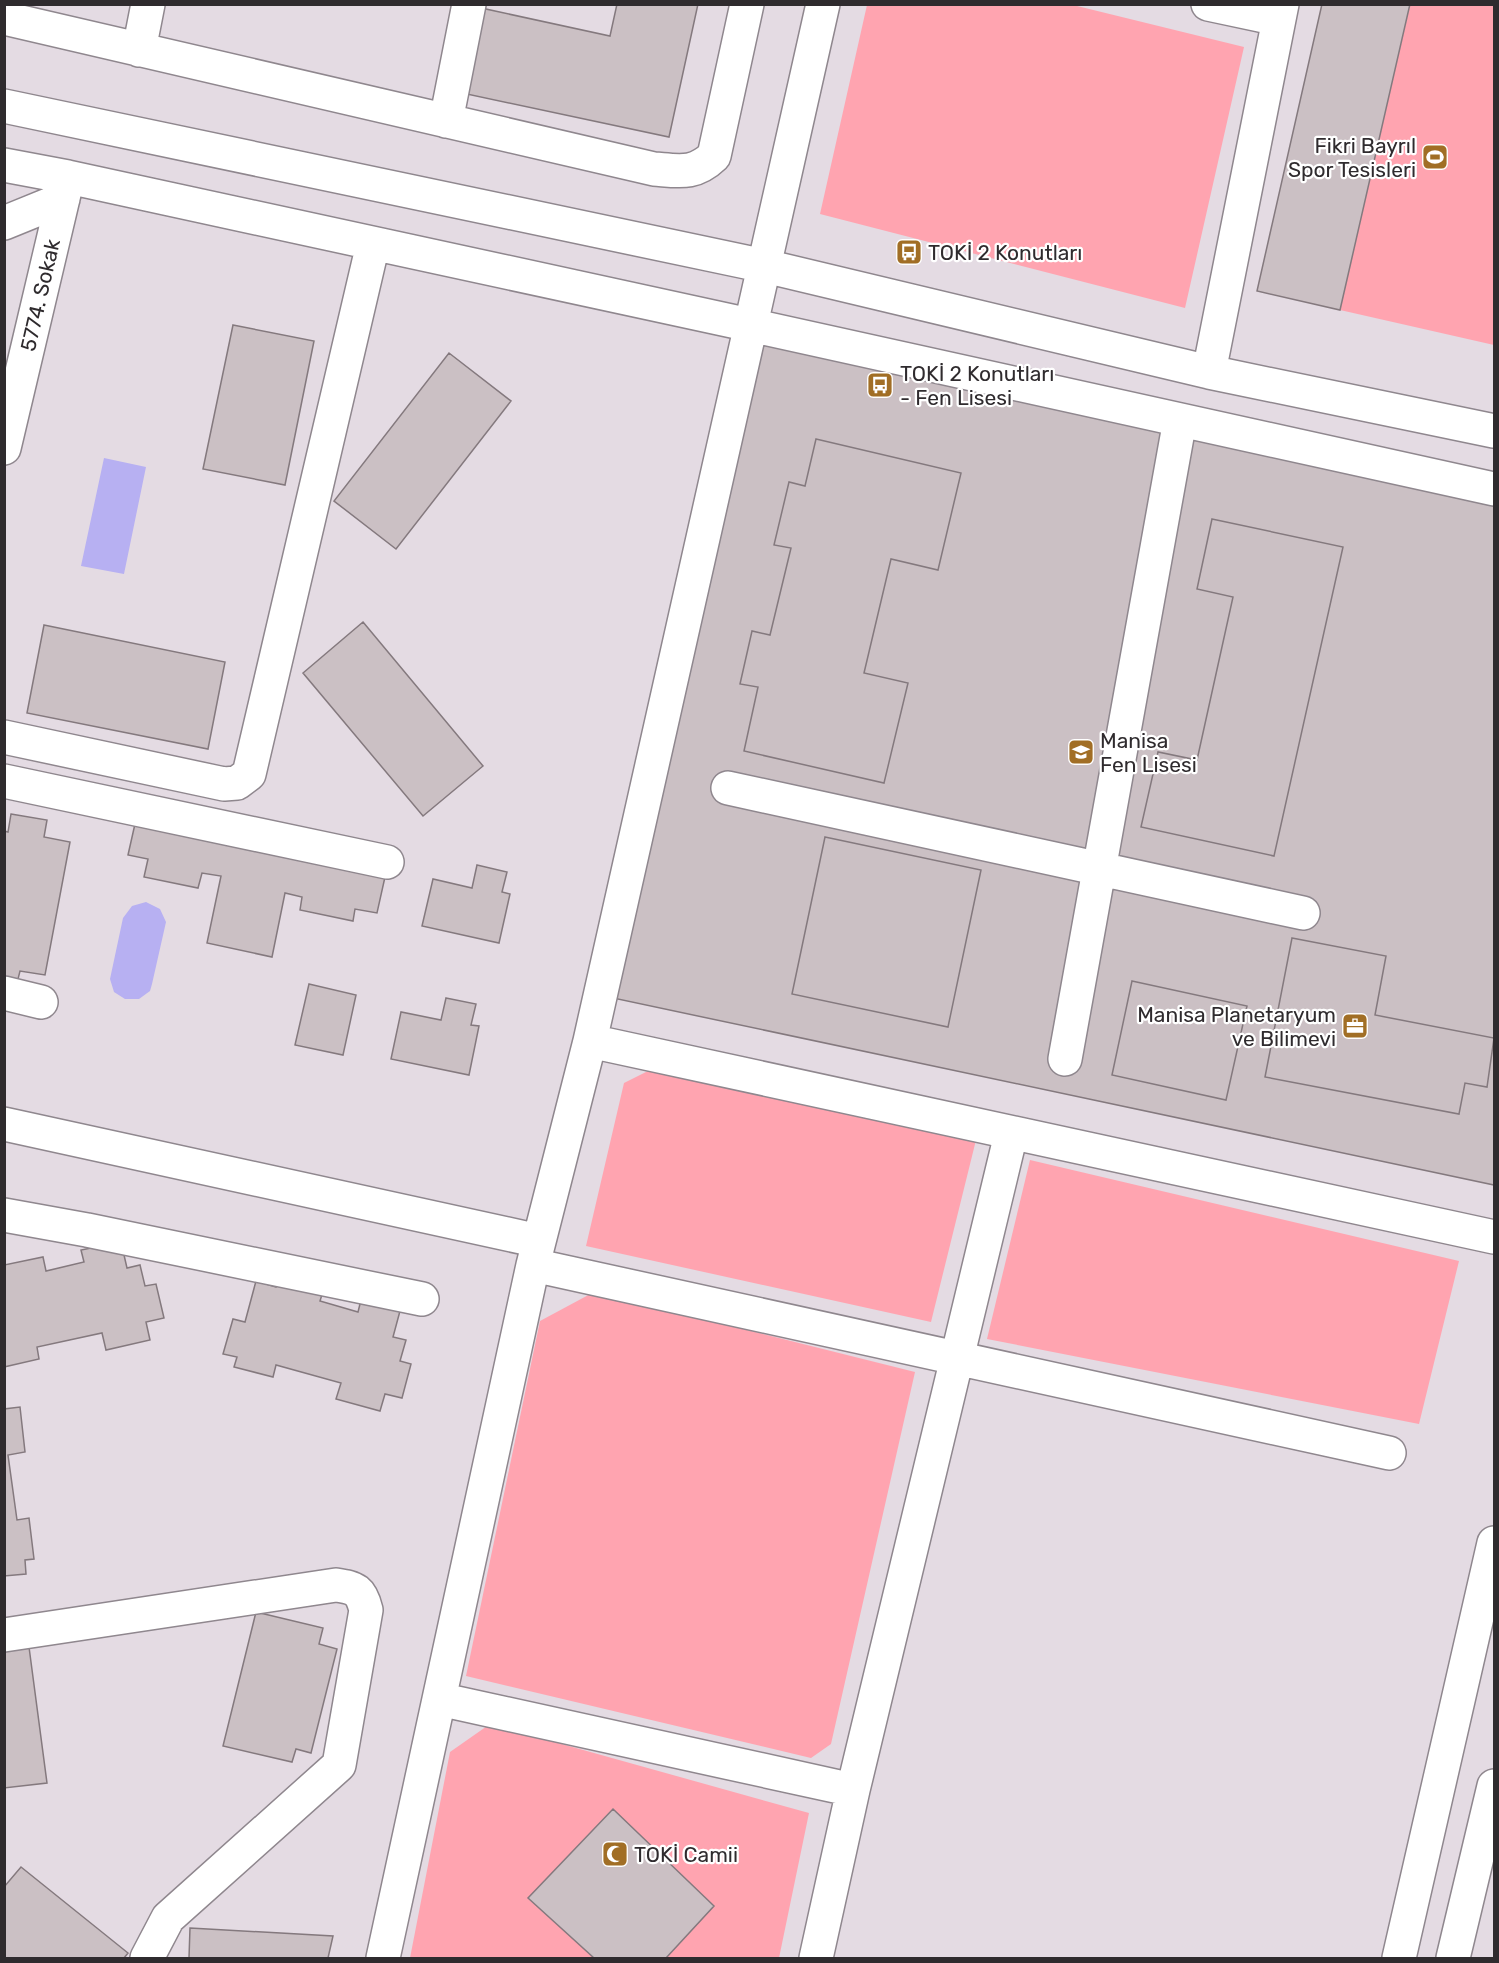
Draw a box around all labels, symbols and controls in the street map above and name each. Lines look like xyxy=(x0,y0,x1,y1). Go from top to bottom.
place label: Fikri Bayrıl Spor Tesisleri xyxy=(1288,133,1416,182)
sports icon: Fikri Bayrıl Spor Tesisleri xyxy=(1420,142,1450,172)
street label: 5774. Sokak xyxy=(15,236,65,354)
bus stop icon: TOKİ 2 Konutları xyxy=(894,237,924,267)
place label: TOKİ 2 Konutları xyxy=(928,240,1082,265)
place label: TOKİ 2 Konutları - Fen Lisesi xyxy=(900,361,1054,410)
bus stop icon: TOKİ 2 Konutları - Fen Lisesi xyxy=(865,370,895,400)
place label: Manisa Fen Lisesi xyxy=(1100,728,1197,777)
school or university icon: Manisa Fen Lisesi xyxy=(1066,737,1096,767)
place label: Manisa Planetaryum ve Bilimevi xyxy=(1137,1002,1336,1051)
office icon: Manisa Planetaryum ve Bilimevi xyxy=(1340,1011,1370,1041)
mosque icon: TOKİ Camii xyxy=(600,1839,630,1869)
place label: TOKİ Camii xyxy=(634,1842,738,1867)

